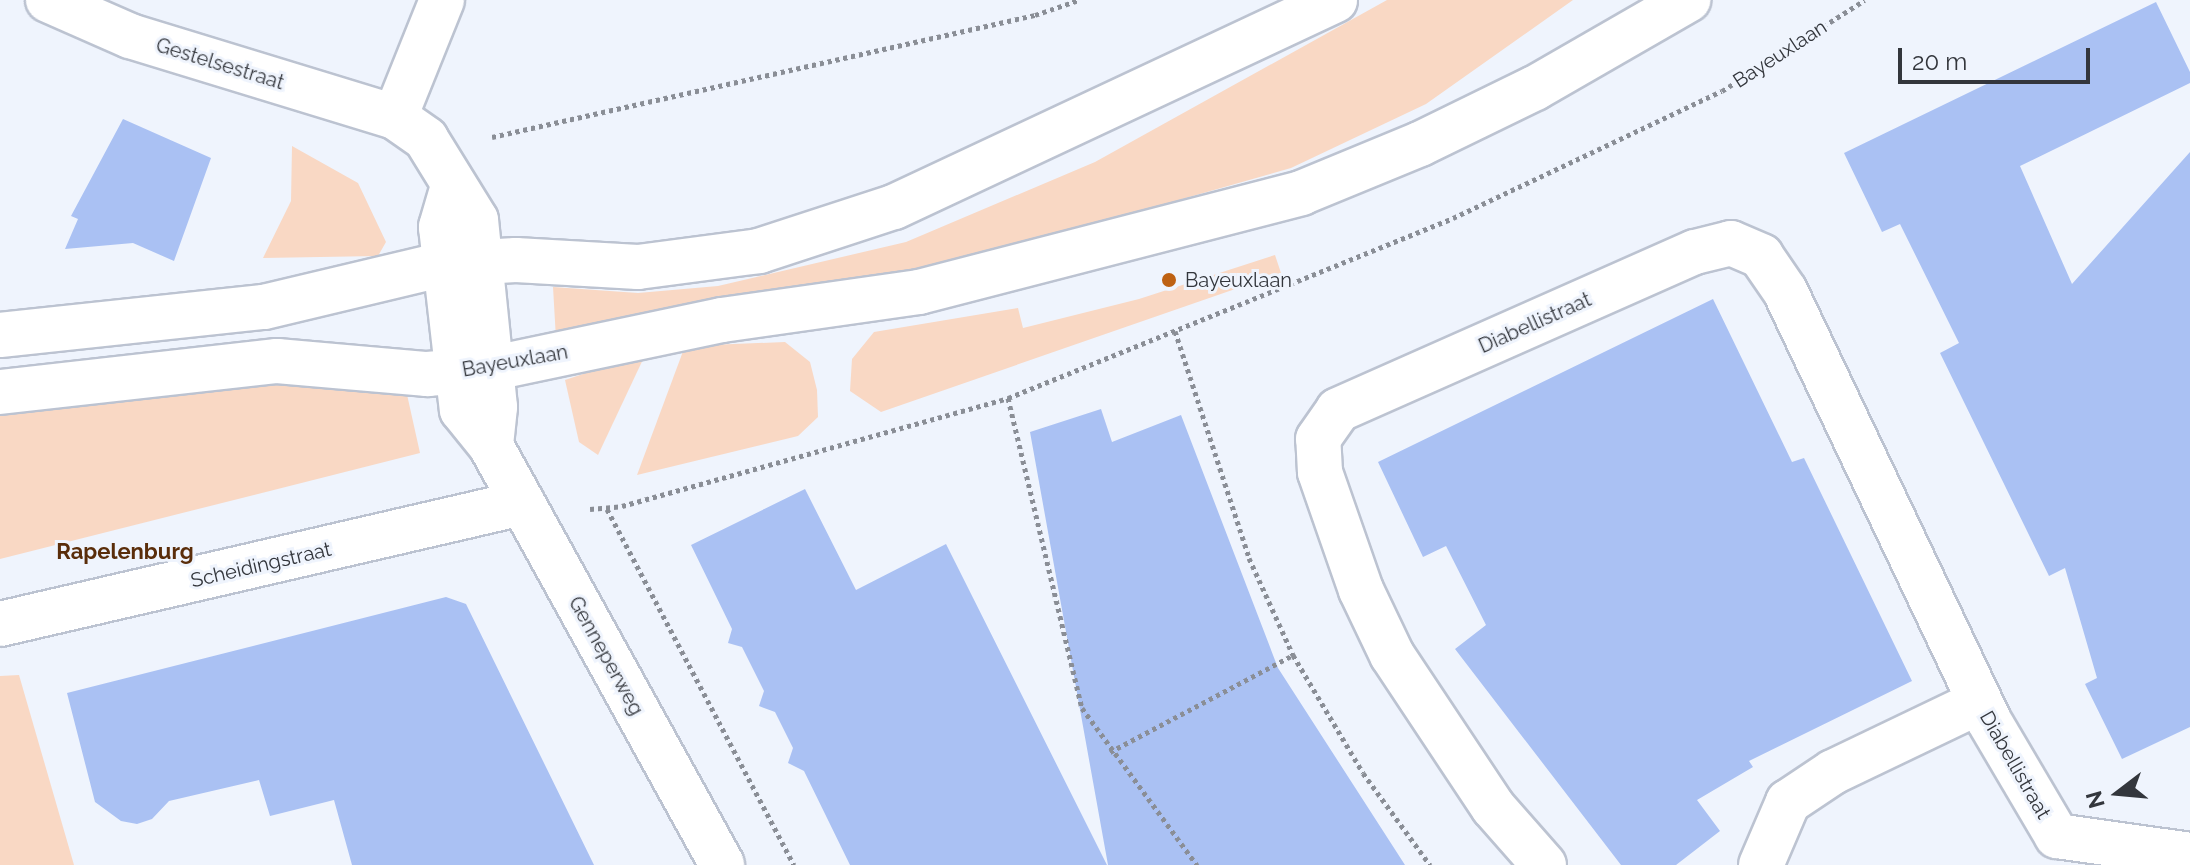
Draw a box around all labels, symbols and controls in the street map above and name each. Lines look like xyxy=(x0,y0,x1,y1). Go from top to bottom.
street label: Bayeuxlaan xyxy=(1729,15,1831,93)
scale bar xyxy=(1902,32,2094,82)
street label: Gestelsestraat xyxy=(153,33,287,95)
text: 20 m xyxy=(1912,47,1967,76)
place label: Bayeuxlaan xyxy=(1185,268,1292,292)
marker: Bayeuxlaan xyxy=(1160,271,1178,289)
street label: Diabellistraat xyxy=(1475,288,1595,358)
street label: Bayeuxlaan xyxy=(460,340,570,382)
street label: Scheidingstraat xyxy=(188,537,334,593)
district label: Rapelenburg xyxy=(56,539,194,565)
street label: Genneperweg xyxy=(563,592,649,720)
street label: Diabellistraat xyxy=(1974,707,2056,823)
north arrow xyxy=(2078,753,2158,833)
text: N xyxy=(2080,788,2110,811)

